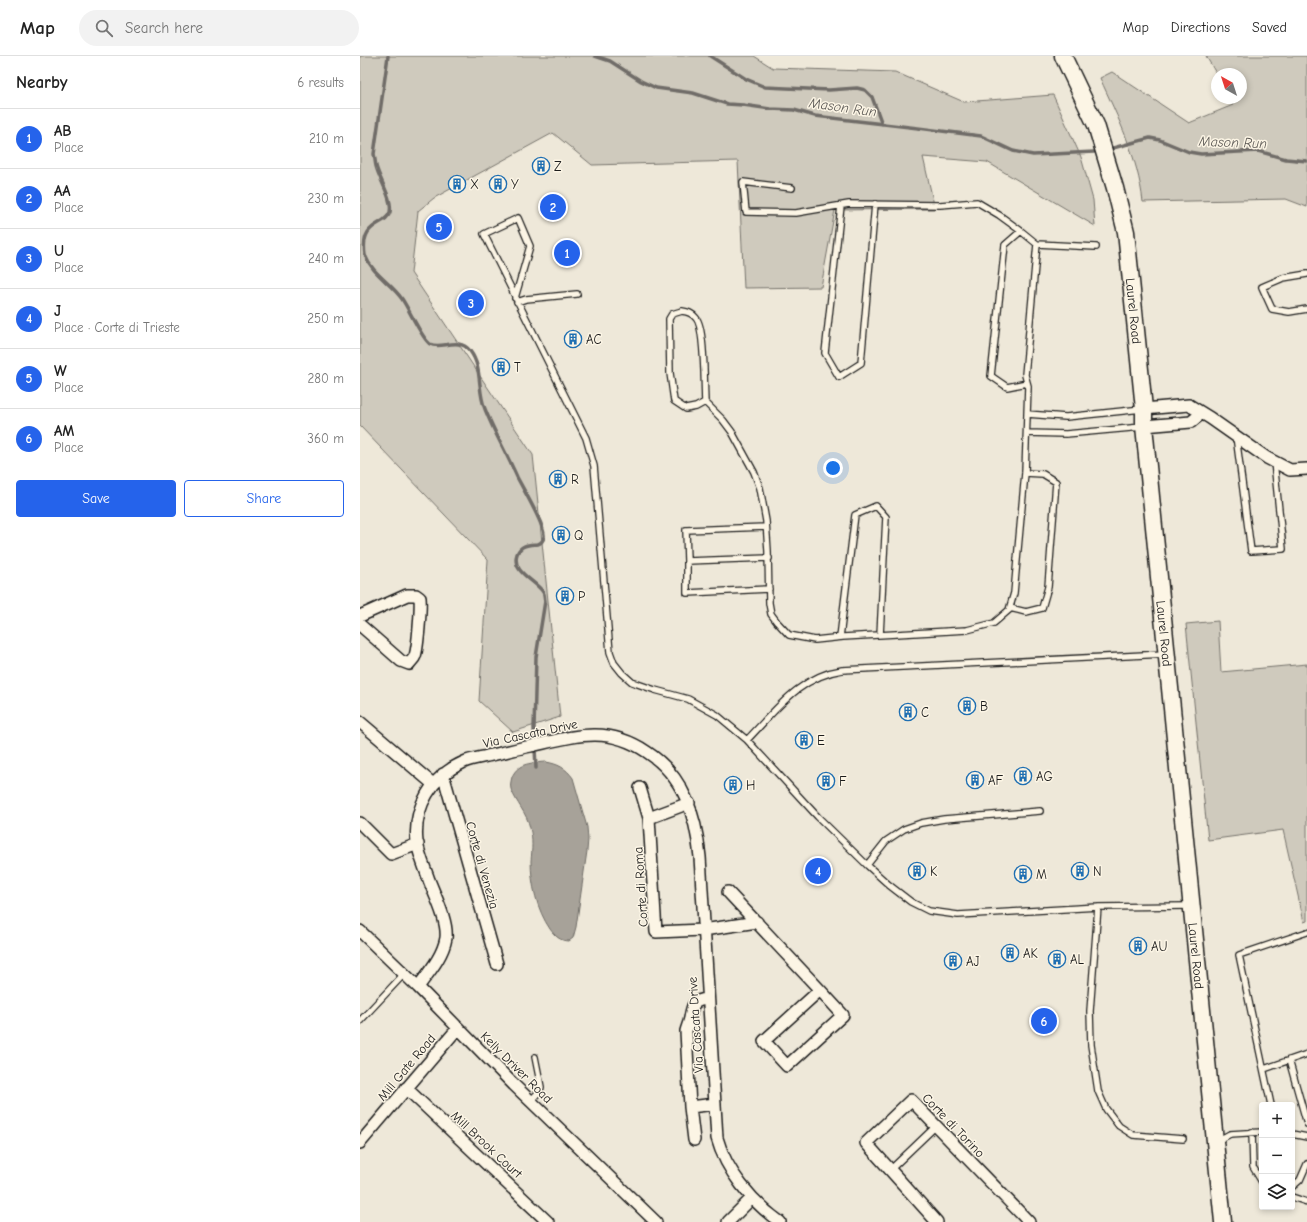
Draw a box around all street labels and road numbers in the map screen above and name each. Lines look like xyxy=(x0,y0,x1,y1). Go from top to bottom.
street label: Laurel Road xyxy=(1123,277,1144,345)
street label: Laurel Road xyxy=(1153,600,1175,667)
street label: Via Cascata Drive xyxy=(481,716,579,751)
street label: Corte di Venezia xyxy=(463,820,502,911)
street label: Corte di Roma xyxy=(630,846,651,928)
street label: Laurel Road xyxy=(1185,922,1207,990)
street label: Via Cascata Drive xyxy=(685,976,706,1074)
street label: Kelly Driver Road xyxy=(478,1028,556,1106)
street label: Mill Gate Road xyxy=(374,1031,439,1104)
street label: Corte di Torino xyxy=(919,1090,988,1161)
street label: Mill Brook Court xyxy=(448,1108,526,1182)

